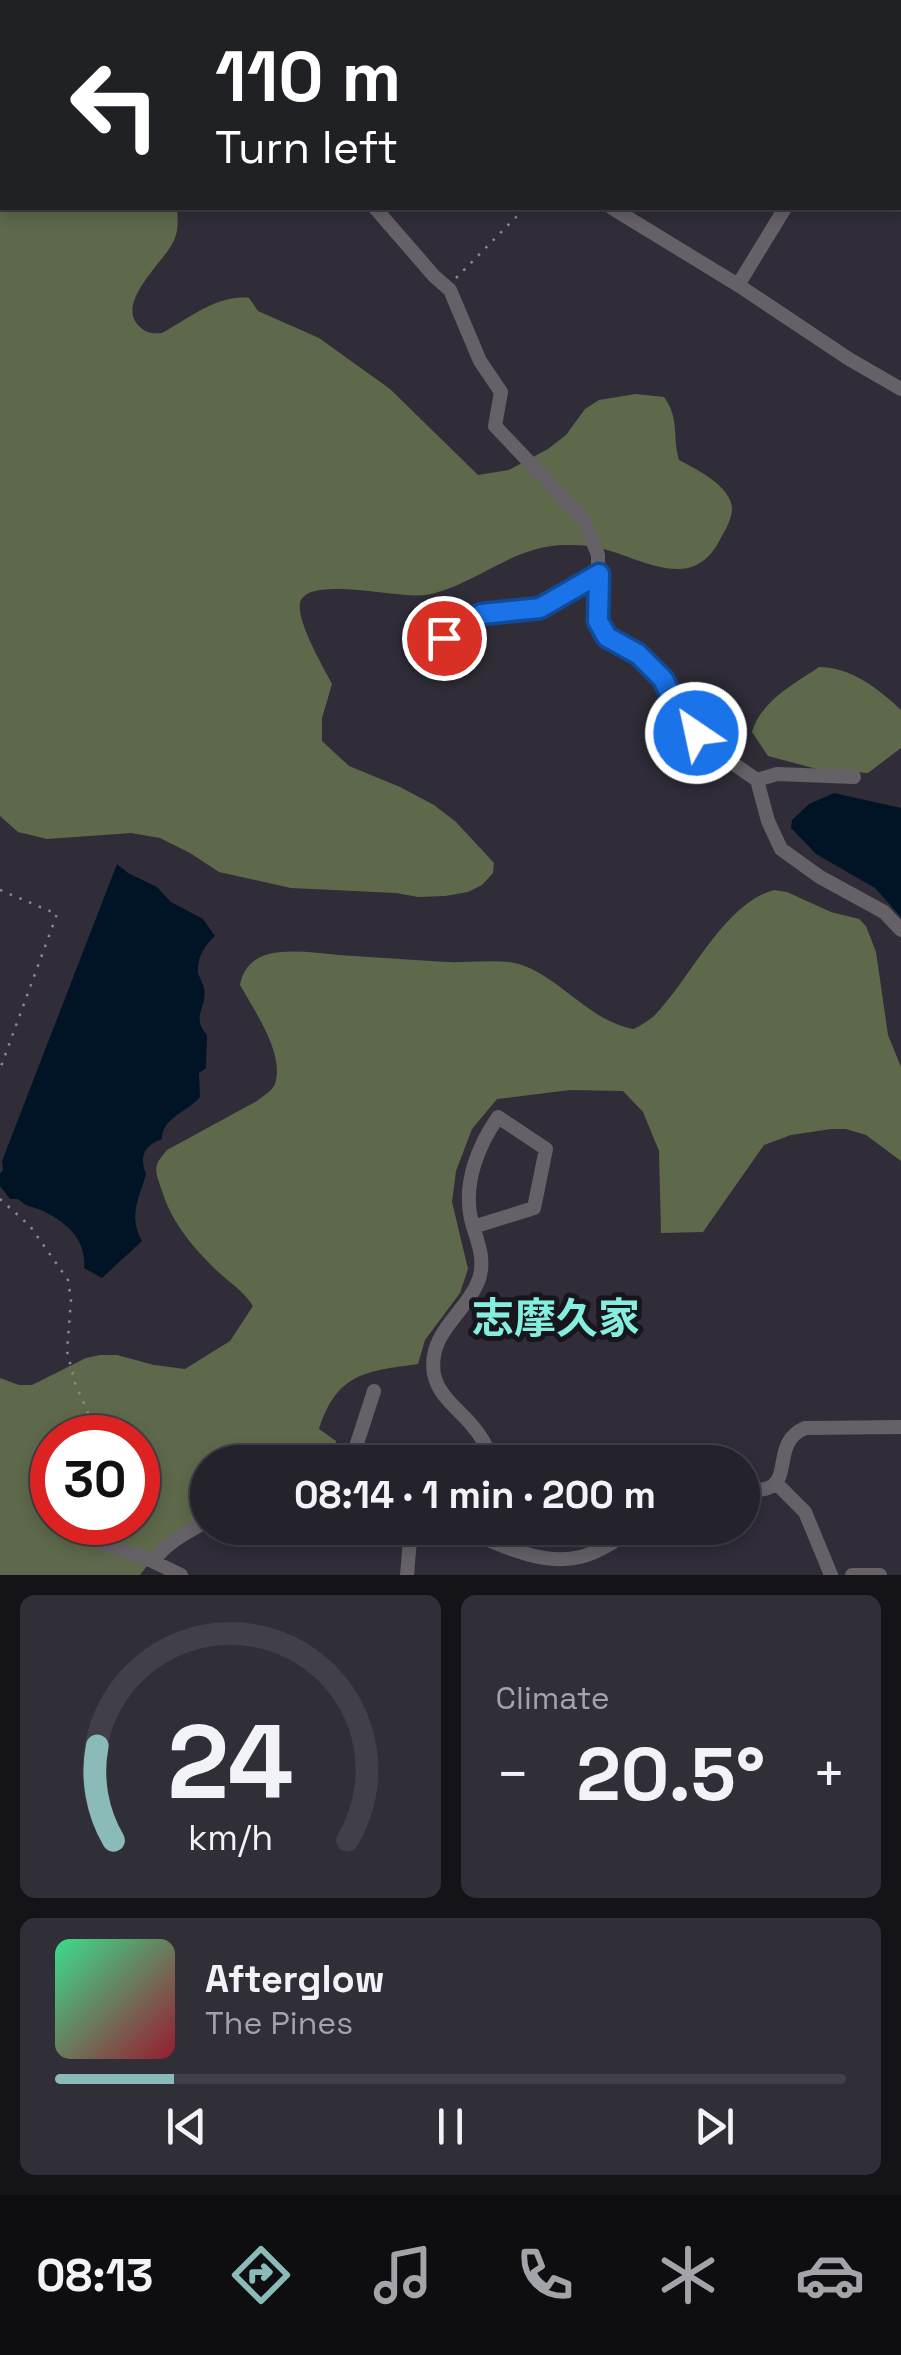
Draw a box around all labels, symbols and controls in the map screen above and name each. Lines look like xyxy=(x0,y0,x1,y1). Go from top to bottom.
text: 110 m xyxy=(215,32,401,121)
icon: left xyxy=(50,40,180,170)
text: Turn left xyxy=(215,119,398,176)
pin xyxy=(402,596,487,681)
icon: arrive xyxy=(417,611,472,666)
position arrow xyxy=(644,681,748,785)
district label: 志摩久家 xyxy=(472,1292,640,1345)
speed limit sign: 30 xyxy=(30,1415,160,1545)
text: 08:14 · 1 min · 200 m xyxy=(294,1471,656,1519)
text: Climate xyxy=(496,1678,610,1718)
text: 24 xyxy=(167,1696,293,1828)
text: 20.5° xyxy=(576,1726,765,1822)
text: − xyxy=(496,1739,530,1809)
text: + xyxy=(812,1739,846,1809)
text: km/h xyxy=(188,1815,273,1860)
text: Afterglow xyxy=(205,1955,385,2003)
text: The Pines xyxy=(205,2003,353,2043)
icon: previous xyxy=(159,2099,214,2154)
icon: pause xyxy=(423,2099,478,2154)
icon: next xyxy=(687,2099,742,2154)
icon: directions xyxy=(226,2240,296,2310)
icon: music xyxy=(368,2240,438,2310)
icon: phone xyxy=(510,2240,580,2310)
icon: climate xyxy=(653,2240,723,2310)
icon: car xyxy=(795,2240,865,2310)
text: 08:13 xyxy=(36,2247,153,2304)

